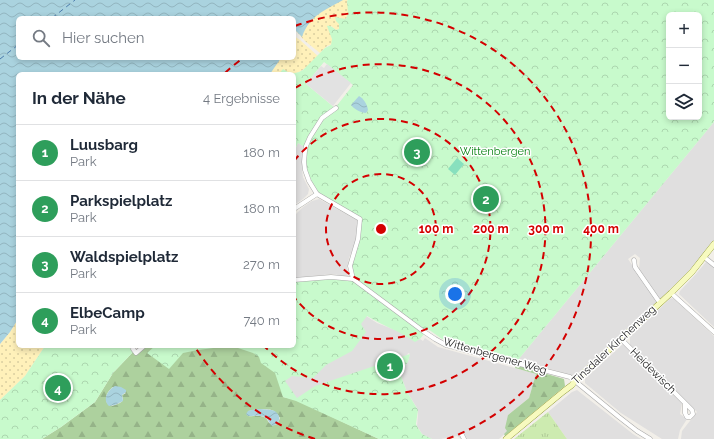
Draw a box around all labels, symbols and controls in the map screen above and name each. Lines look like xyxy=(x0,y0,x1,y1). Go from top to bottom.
map controls xyxy=(666,12,702,120)
button: + xyxy=(666,12,702,48)
search box xyxy=(16,16,296,60)
icon: search xyxy=(30,27,52,49)
text: Hier suchen xyxy=(62,29,145,47)
button: − xyxy=(666,48,702,84)
button: layers xyxy=(666,84,702,120)
text: In der Nähe xyxy=(32,88,126,108)
text: 4 Ergebnisse xyxy=(203,91,280,106)
text: Luusbarg xyxy=(70,136,138,154)
pin: 3 xyxy=(404,137,430,167)
text: 1 xyxy=(42,145,48,160)
text: 180 m xyxy=(244,145,280,160)
park label: Wittenbergen xyxy=(460,145,530,158)
text: Park xyxy=(70,154,97,169)
pin: 2 xyxy=(473,184,499,214)
text: Parkspielplatz xyxy=(70,192,172,210)
text: 2 xyxy=(41,201,49,216)
text: 180 m xyxy=(244,201,280,216)
text: Park xyxy=(70,210,97,225)
centre of rings xyxy=(374,222,388,236)
text: 100 m xyxy=(419,222,453,236)
text: 200 m xyxy=(473,222,509,236)
text: 300 m xyxy=(528,222,564,236)
text: 400 m xyxy=(583,222,619,236)
text: Waldspielplatz xyxy=(70,248,178,266)
text: 3 xyxy=(41,257,49,272)
text: 270 m xyxy=(243,257,280,272)
text: Park xyxy=(70,266,97,281)
your location xyxy=(445,284,465,304)
street label: Tinsdaler Kirchenweg xyxy=(569,303,659,387)
text: ElbeCamp xyxy=(70,304,145,322)
text: 4 xyxy=(41,313,49,328)
text: 740 m xyxy=(243,313,280,328)
text: Park xyxy=(70,322,97,337)
street label: Wittenbergener Weg xyxy=(442,335,548,377)
street label: Heidewisch xyxy=(627,345,679,397)
pin: 1 xyxy=(377,351,403,381)
pin: 4 xyxy=(45,373,71,403)

